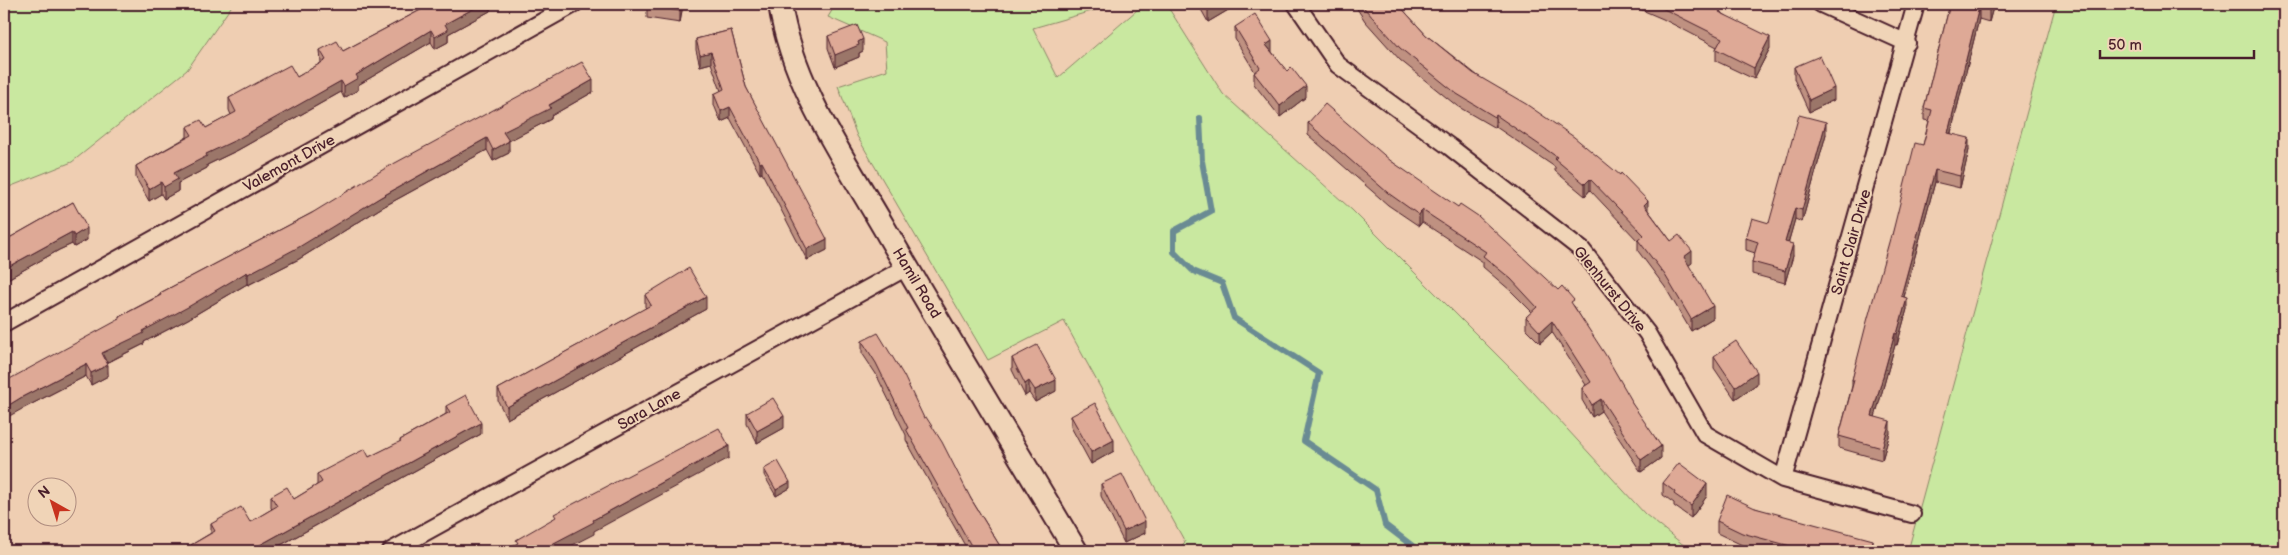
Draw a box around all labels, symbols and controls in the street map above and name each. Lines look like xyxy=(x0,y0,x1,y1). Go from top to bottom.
scale bar xyxy=(2100,28,2254,60)
text: 50 m xyxy=(2108,36,2142,55)
street label: Valemont Drive xyxy=(240,130,339,196)
street label: Saint Clair Drive xyxy=(1827,187,1876,297)
street label: Glenhurst Drive xyxy=(1569,242,1650,336)
street label: Hamil Road xyxy=(888,244,945,322)
street label: Sara Lane xyxy=(614,384,684,435)
north arrow xyxy=(28,478,78,528)
text: N xyxy=(35,482,54,502)

